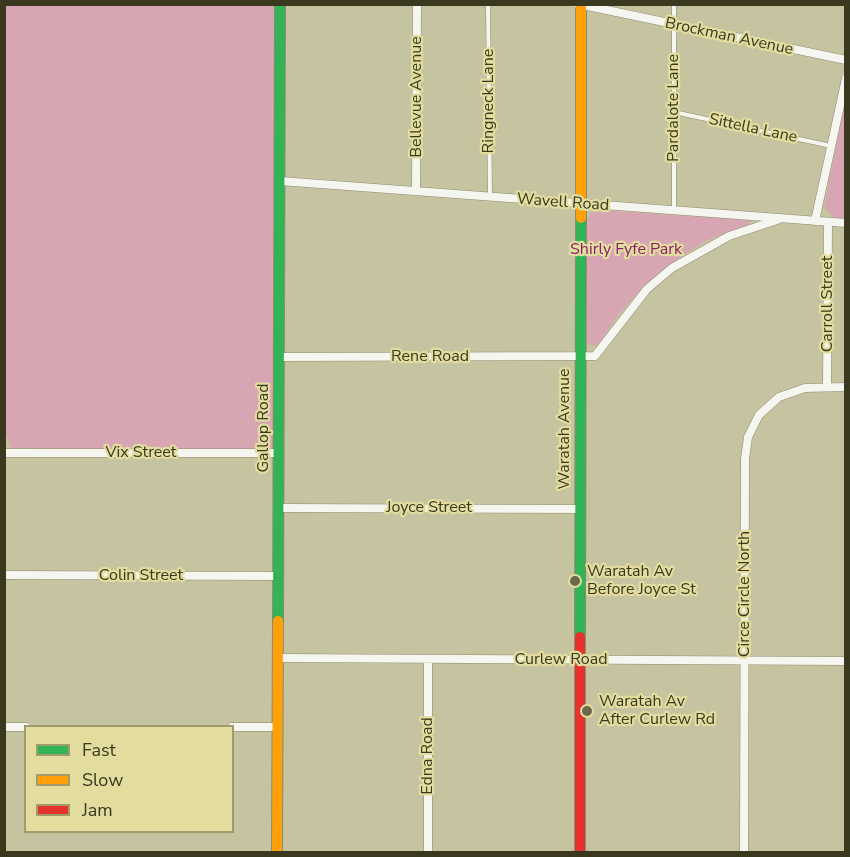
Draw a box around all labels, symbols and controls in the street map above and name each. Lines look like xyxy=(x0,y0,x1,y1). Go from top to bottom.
street label: Brockman Avenue xyxy=(663,14,795,60)
street label: Bellevue Avenue xyxy=(407,36,427,158)
street label: Ringneck Lane xyxy=(479,49,499,153)
street label: Pardalote Lane xyxy=(664,54,684,162)
street label: Sittella Lane xyxy=(707,110,799,148)
street label: Wavell Road xyxy=(516,190,610,216)
park label: Shirly Fyfe Park xyxy=(570,240,682,260)
street label: Carroll Street xyxy=(818,256,838,352)
street label: Rene Road xyxy=(391,347,469,367)
street label: Waratah Avenue xyxy=(555,368,575,490)
street label: Gallop Road xyxy=(254,383,274,473)
street label: Vix Street xyxy=(106,443,176,463)
street label: Joyce Street xyxy=(386,498,472,518)
street label: Circe Circle North xyxy=(735,531,755,657)
place label: Waratah Av Before Joyce St xyxy=(587,562,696,600)
street label: Colin Street xyxy=(99,566,183,586)
marker: Waratah Av Before Joyce St xyxy=(568,574,582,588)
street label: Curlew Road xyxy=(514,650,608,670)
place label: Waratah Av After Curlew Rd xyxy=(599,692,715,730)
marker: Waratah Av After Curlew Rd xyxy=(580,704,594,718)
street label: Edna Road xyxy=(418,717,438,795)
legend xyxy=(24,725,234,833)
text: Fast xyxy=(82,738,116,762)
text: Slow xyxy=(82,768,123,792)
text: Jam xyxy=(82,798,113,822)

